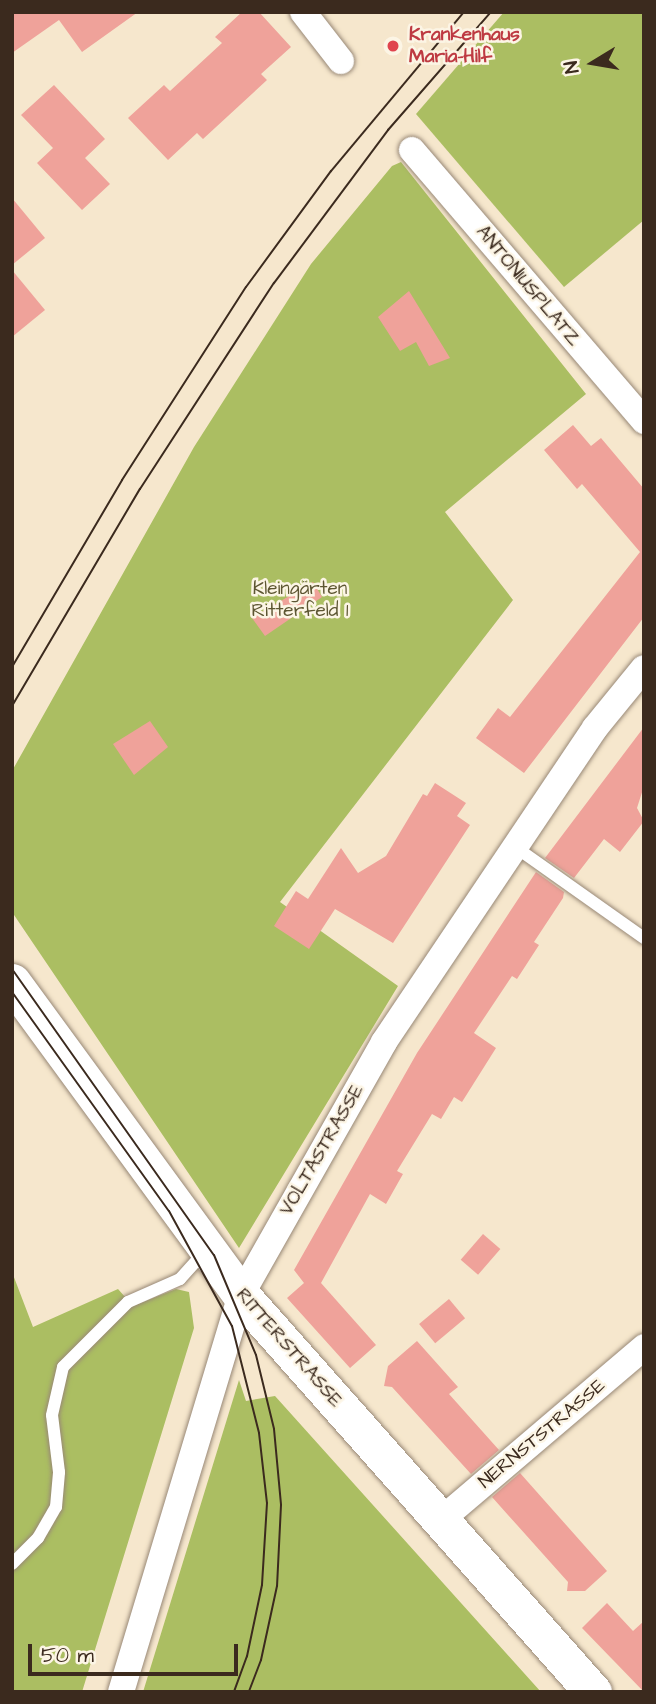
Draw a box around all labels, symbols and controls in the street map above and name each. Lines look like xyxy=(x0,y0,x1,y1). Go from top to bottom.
place label: Krankenhaus Maria-Hilf xyxy=(409,24,520,68)
north arrow xyxy=(558,28,628,98)
marker: Krankenhaus Maria-Hilf xyxy=(383,36,403,56)
text: N xyxy=(558,59,586,76)
street label: ANTONIUSPLATZ xyxy=(471,221,585,351)
park label: Kleingärten Ritterfeld 1 xyxy=(252,578,348,622)
street label: VOLTASTRASSE xyxy=(275,1081,369,1219)
street label: RITTERSTRASSE xyxy=(231,1284,347,1412)
street label: NERNSTSTRASSE xyxy=(474,1374,610,1494)
scale bar xyxy=(32,1630,242,1674)
text: 50 m xyxy=(41,1641,94,1670)

